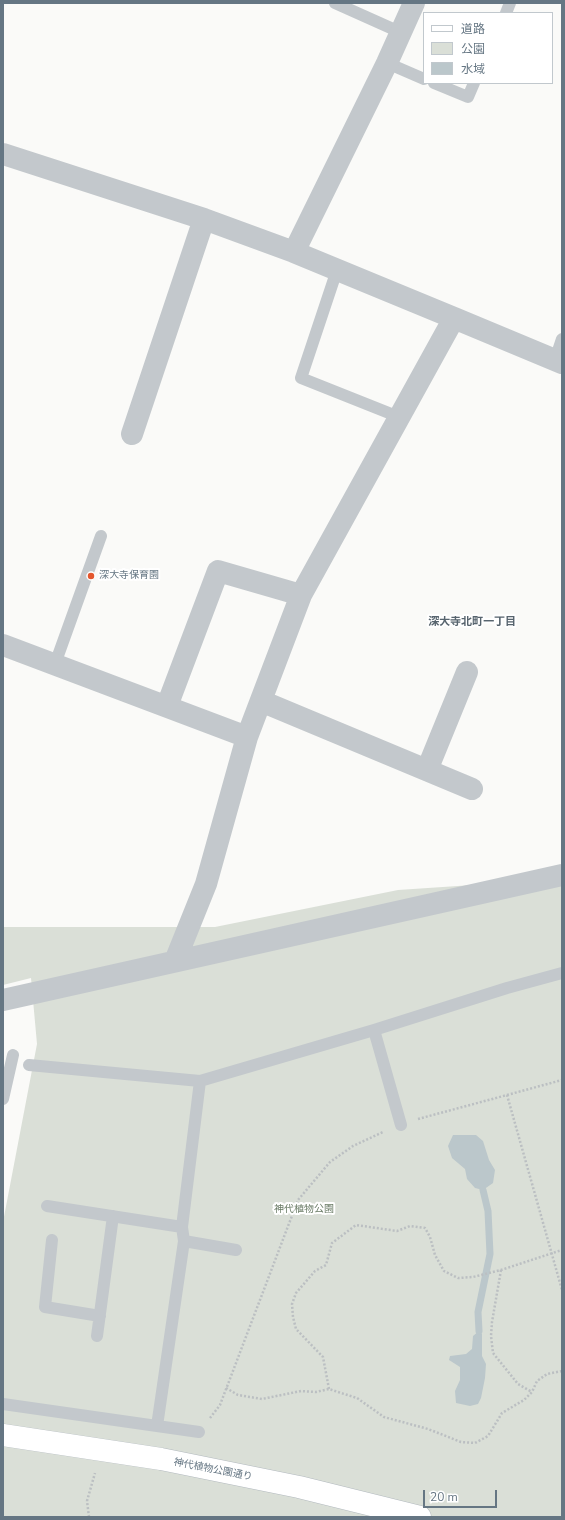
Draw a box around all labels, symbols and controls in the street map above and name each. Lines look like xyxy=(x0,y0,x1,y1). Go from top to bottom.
legend xyxy=(423,12,553,84)
text: 道路 xyxy=(461,21,485,37)
text: 公園 xyxy=(461,41,485,57)
text: 水域 xyxy=(461,61,485,77)
place label: 深大寺保育園 xyxy=(99,570,159,582)
marker: 深大寺保育園 xyxy=(86,571,96,581)
district label: 深大寺北町一丁目 xyxy=(428,615,516,629)
park label: 神代植物公園 xyxy=(274,1204,334,1216)
street label: 神代植物公園通り xyxy=(173,1456,253,1484)
scale bar xyxy=(425,1482,499,1508)
text: 20 m xyxy=(430,1489,458,1505)

